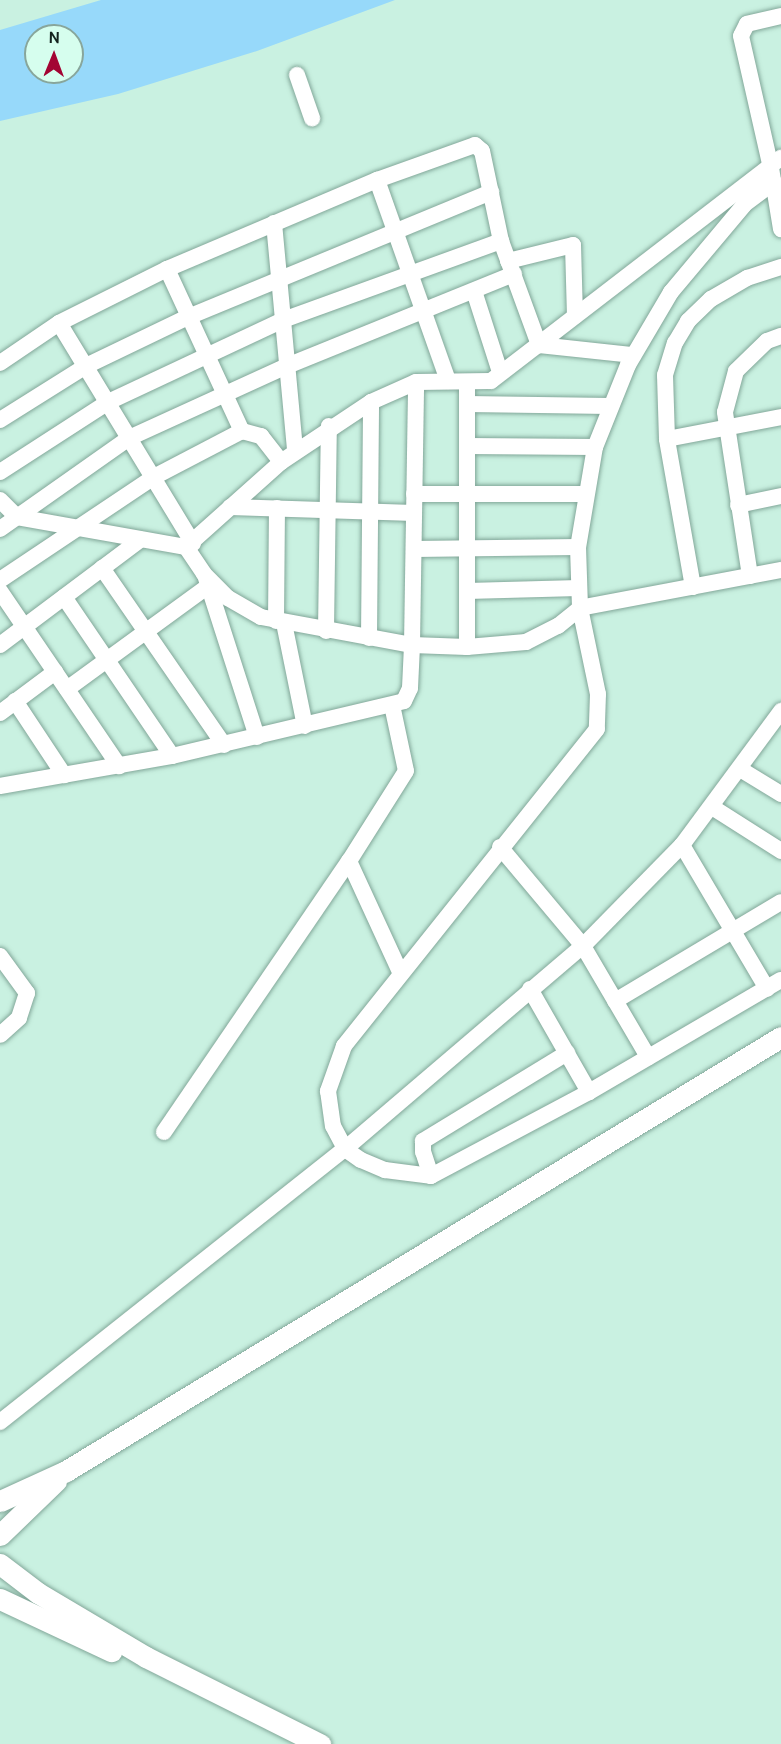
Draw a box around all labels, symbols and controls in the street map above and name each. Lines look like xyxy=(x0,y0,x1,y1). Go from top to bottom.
north arrow xyxy=(24,24,84,84)
text: N xyxy=(48,28,60,47)

